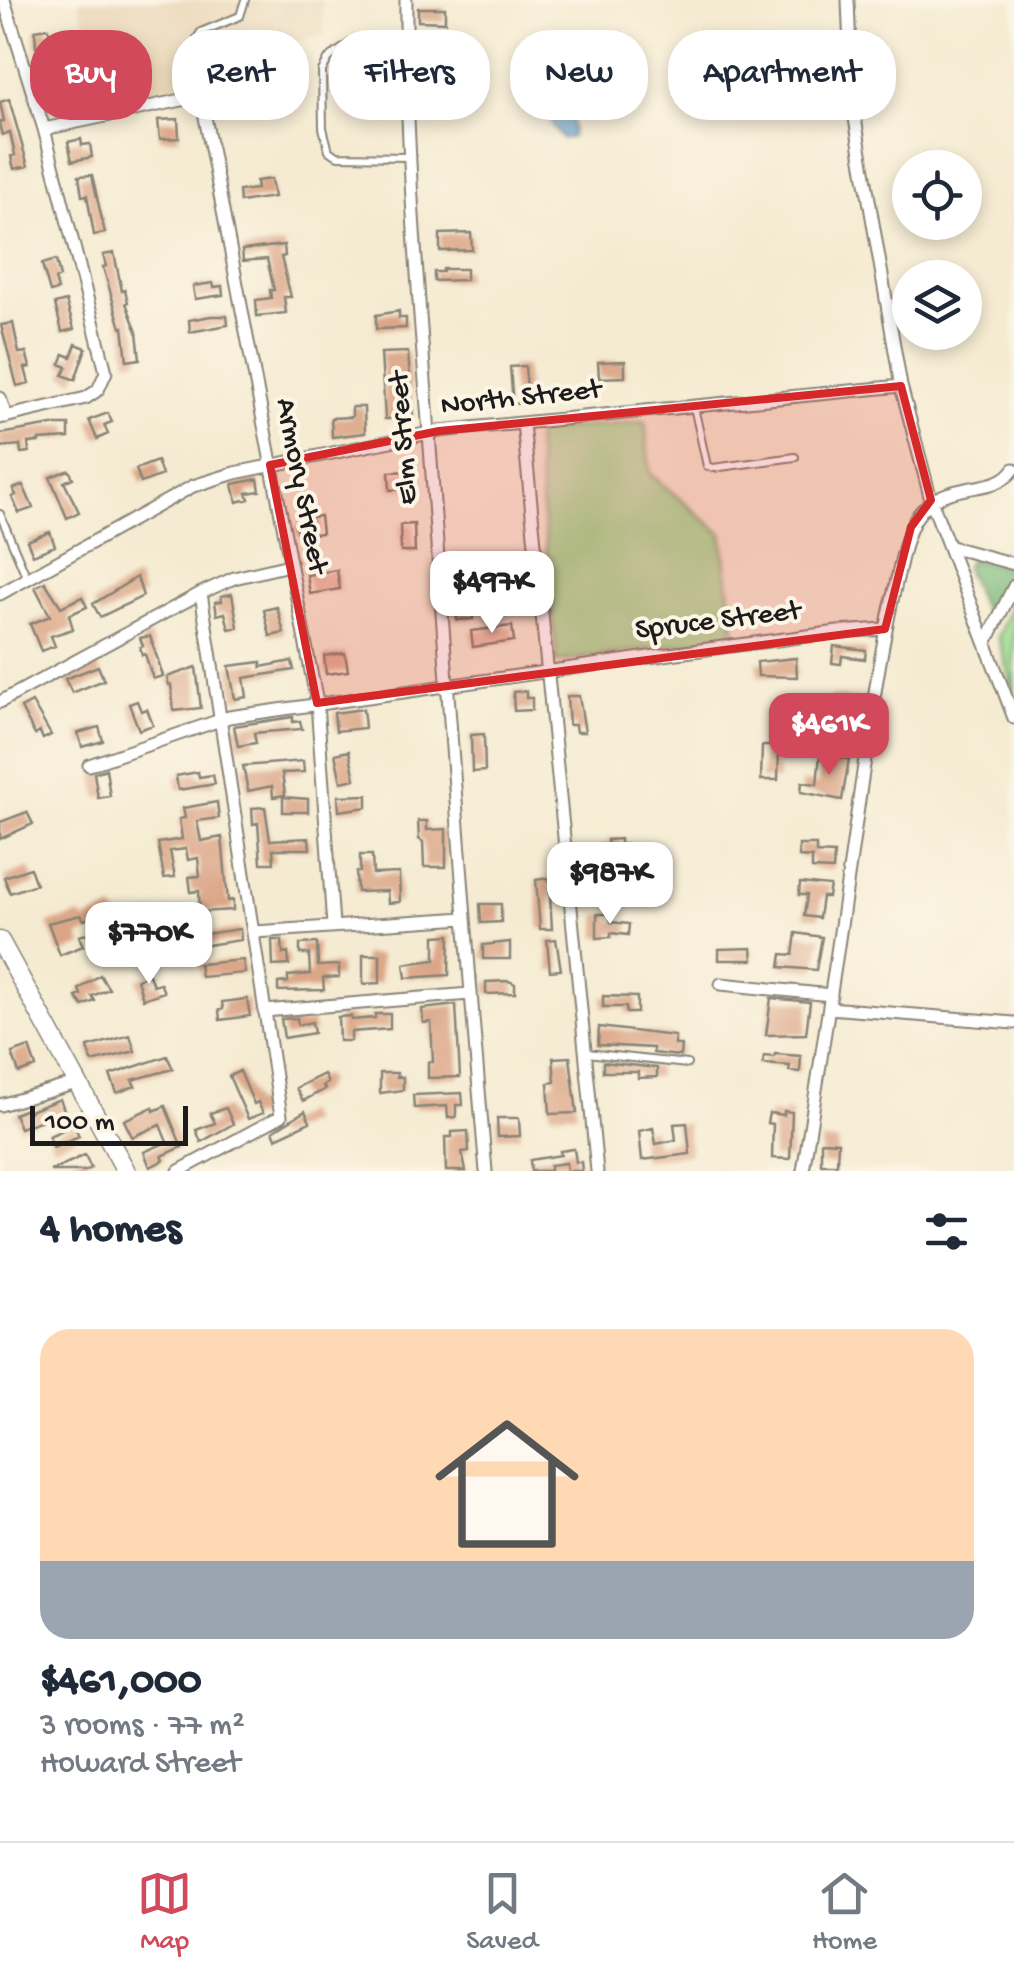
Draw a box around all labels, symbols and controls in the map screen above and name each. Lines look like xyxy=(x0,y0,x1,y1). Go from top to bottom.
chip: Buy xyxy=(30,30,152,120)
chip: Rent xyxy=(172,30,309,120)
chip: Filters xyxy=(329,30,490,120)
chip: New xyxy=(510,30,648,120)
chip: Apartment xyxy=(668,30,896,120)
map controls xyxy=(892,150,982,350)
button: locate xyxy=(892,150,982,240)
button: layers xyxy=(892,260,982,350)
street label: Elm Street xyxy=(383,367,427,506)
street label: North Street xyxy=(439,373,606,425)
street label: Armory Street xyxy=(266,395,335,579)
pin: $497K xyxy=(422,551,562,636)
text: $497K xyxy=(452,564,532,602)
street label: Spruce Street xyxy=(633,594,805,649)
pin: $461K xyxy=(759,693,899,778)
text: $461K xyxy=(791,706,867,744)
pin: $987K xyxy=(540,842,680,927)
text: $987K xyxy=(569,855,651,893)
pin: $770K xyxy=(79,902,219,987)
text: $770K xyxy=(107,915,191,953)
scale bar xyxy=(30,1101,188,1146)
text: 100 m xyxy=(45,1107,115,1140)
icon: filters xyxy=(919,1204,974,1259)
text: 4 homes xyxy=(40,1207,181,1256)
icon: home xyxy=(417,1394,597,1574)
text: $461,000 xyxy=(40,1659,202,1708)
text: 3 rooms · 77 m² xyxy=(40,1708,245,1746)
text: Howard Street xyxy=(40,1746,240,1784)
tab: Map xyxy=(137,1866,192,1959)
tab: Saved xyxy=(466,1866,538,1959)
tab: Home xyxy=(812,1866,877,1959)

